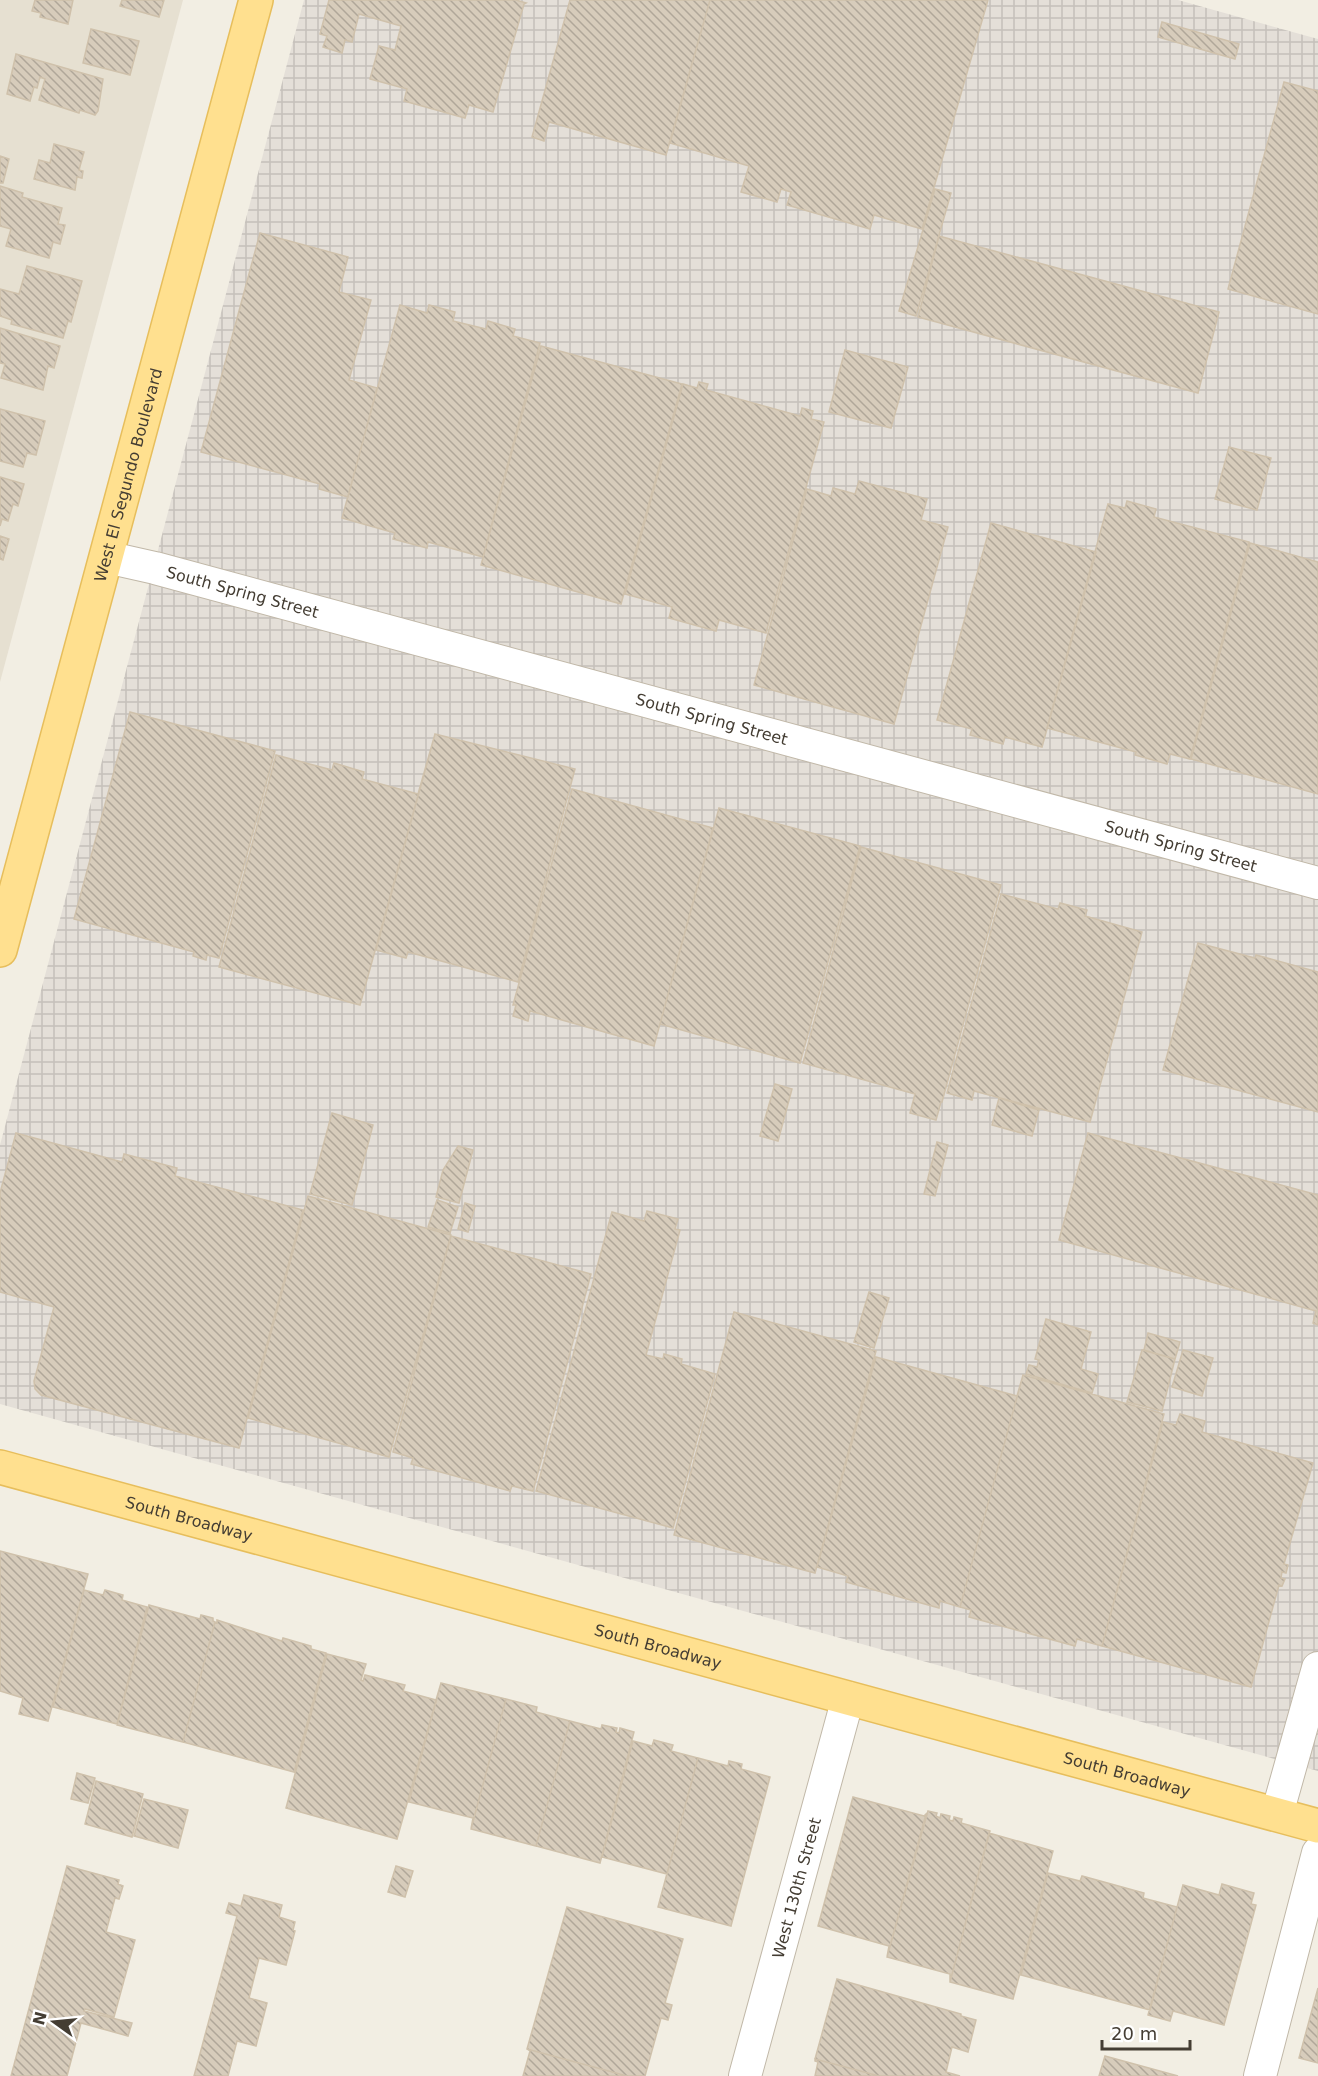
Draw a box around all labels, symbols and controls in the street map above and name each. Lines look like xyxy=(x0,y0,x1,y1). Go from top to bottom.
street label: West El Segundo Boulevard xyxy=(91,366,166,584)
street label: South Spring Street xyxy=(164,563,321,622)
street label: South Spring Street xyxy=(633,690,790,749)
street label: South Spring Street xyxy=(1102,817,1259,876)
street label: South Broadway xyxy=(123,1493,255,1545)
street label: South Broadway xyxy=(592,1620,724,1673)
street label: South Broadway xyxy=(1061,1748,1192,1801)
street label: West 130th Street xyxy=(768,1815,825,1961)
north arrow xyxy=(24,1992,84,2052)
text: N xyxy=(29,2009,51,2027)
scale bar xyxy=(1102,2013,1190,2051)
text: 20 m xyxy=(1111,2023,1157,2044)

